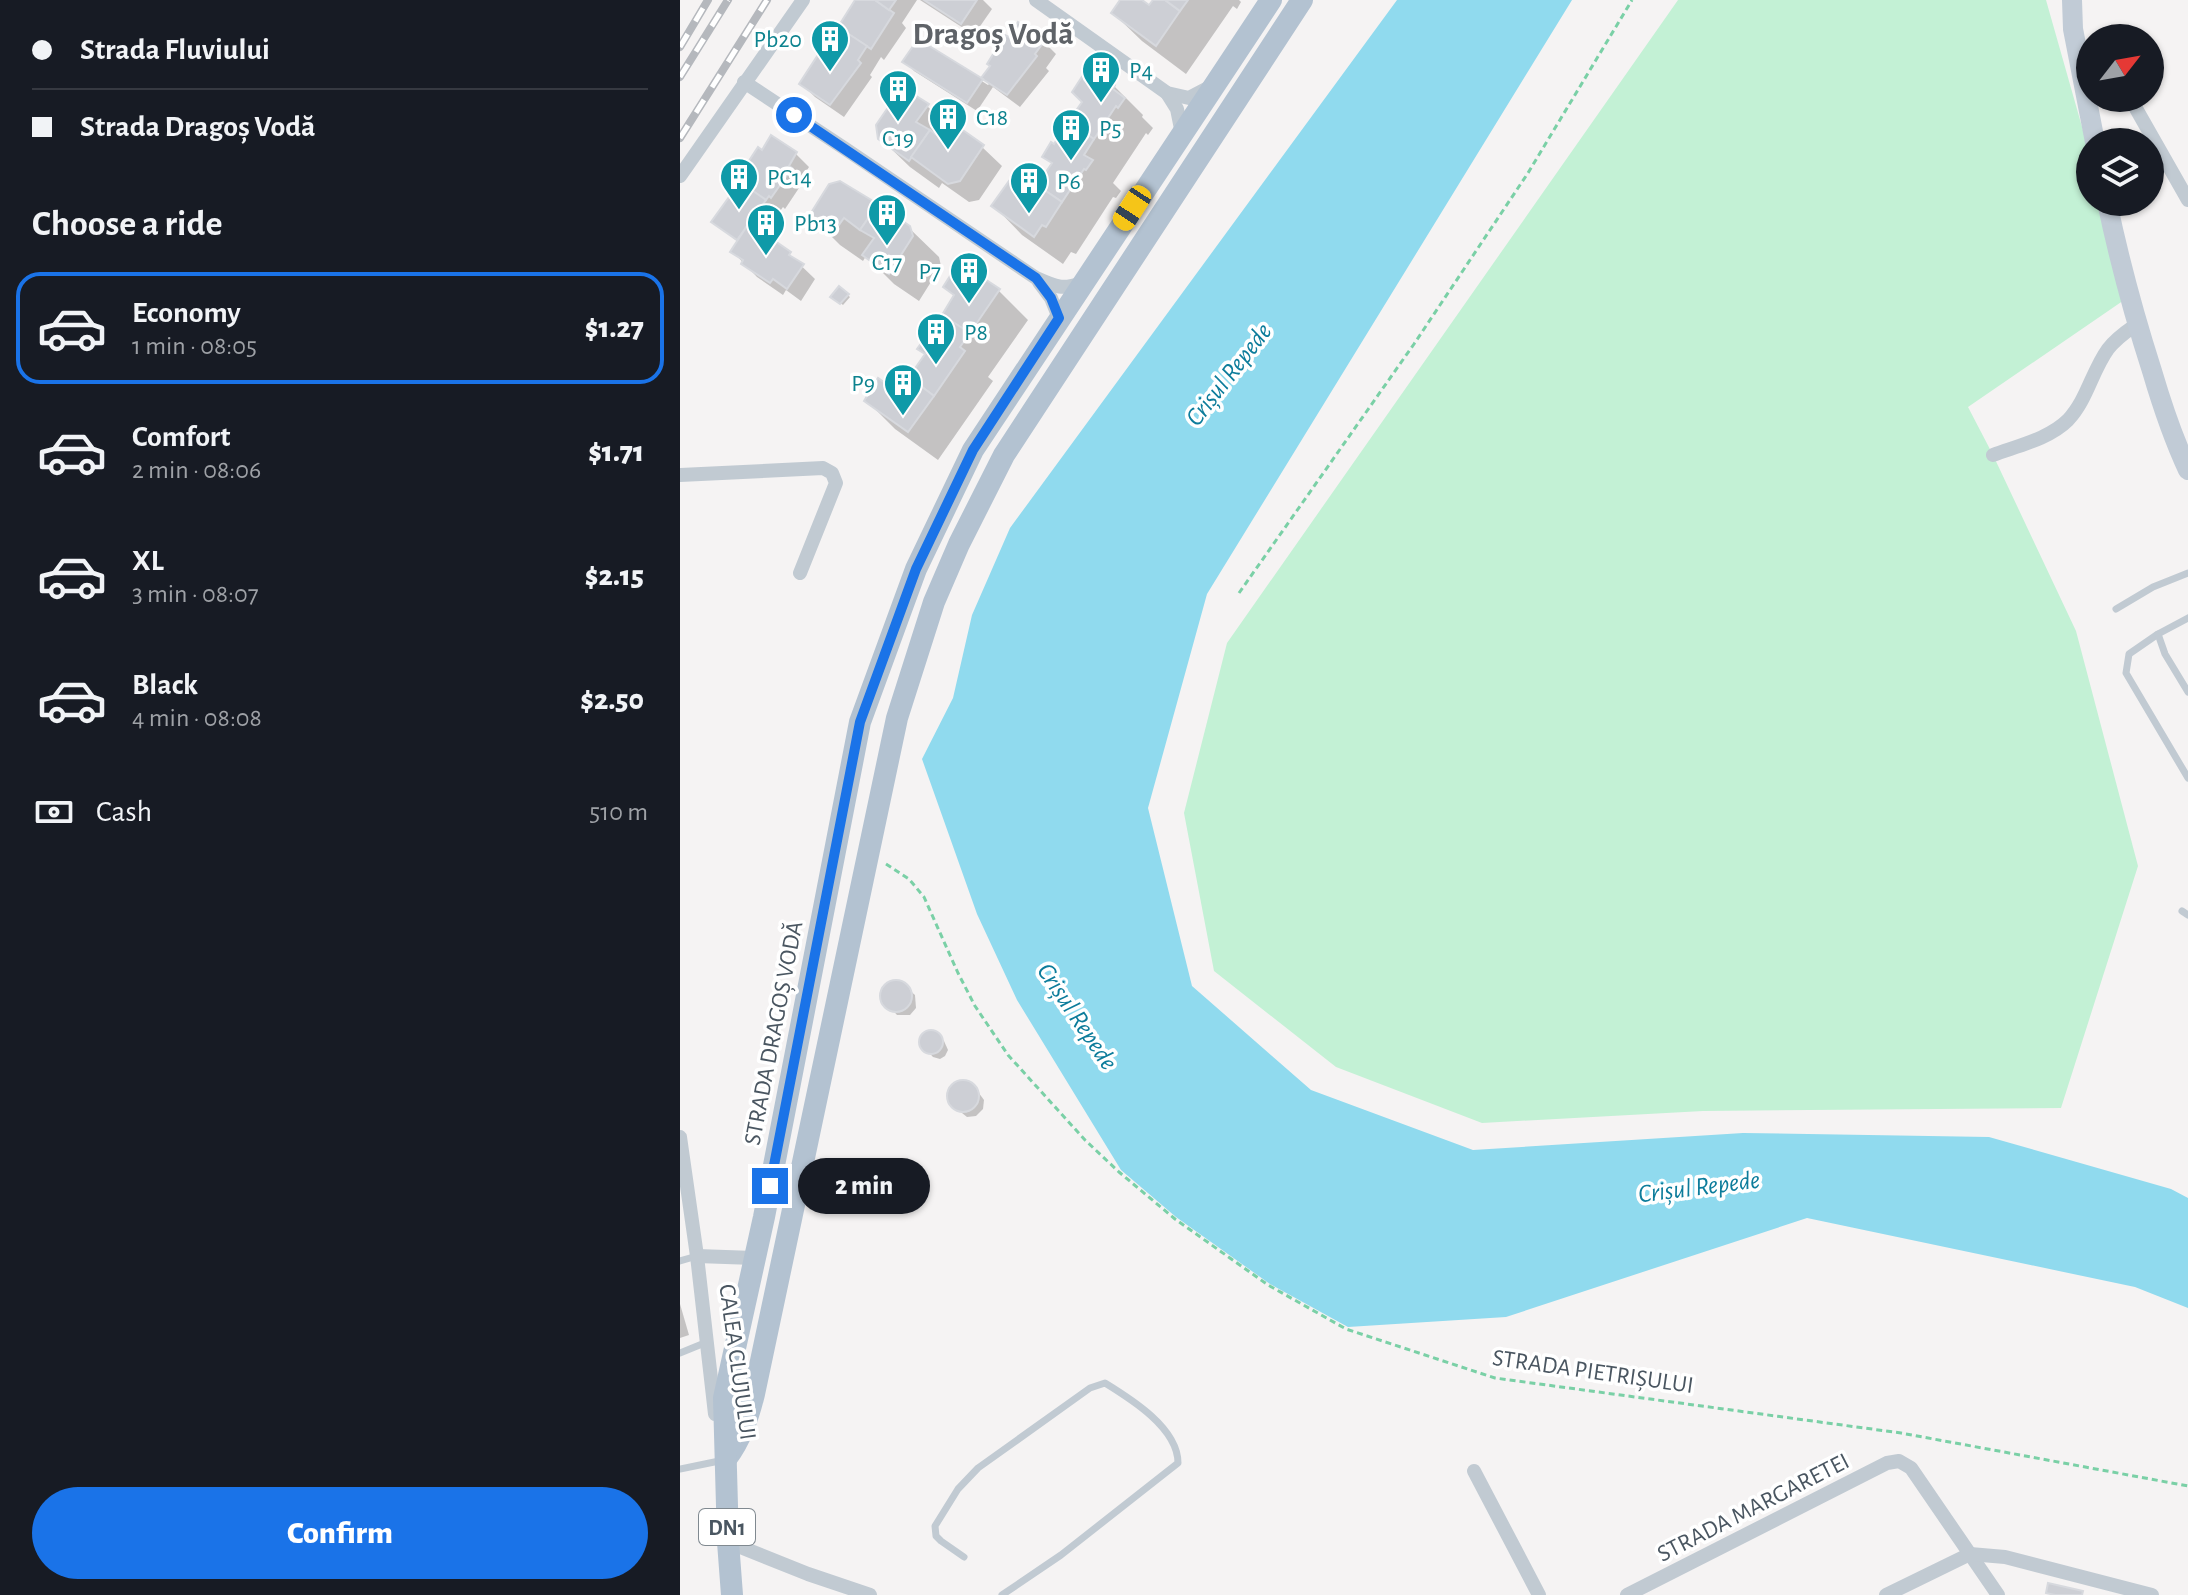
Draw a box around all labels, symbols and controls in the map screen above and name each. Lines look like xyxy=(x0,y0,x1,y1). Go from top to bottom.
building icon: Pb20 xyxy=(809,18,851,73)
district label: Dragoș Vodă xyxy=(912,18,1074,53)
north arrow xyxy=(2076,24,2164,112)
map controls xyxy=(2076,24,2164,216)
place label: Pb20 xyxy=(754,28,802,52)
text: Strada Fluviului xyxy=(80,35,270,65)
building icon: P4 xyxy=(1080,49,1122,104)
place label: P4 xyxy=(1129,59,1153,83)
building icon: C19 xyxy=(877,68,919,123)
building icon: C18 xyxy=(927,96,969,151)
route start xyxy=(776,97,812,133)
place label: C18 xyxy=(976,106,1008,130)
building icon: P5 xyxy=(1050,107,1092,162)
text: Strada Dragoș Vodă xyxy=(80,112,315,142)
place label: P5 xyxy=(1099,117,1122,141)
place label: C19 xyxy=(882,127,914,151)
button: layers xyxy=(2076,128,2164,216)
building icon: PC14 xyxy=(718,156,760,211)
building icon: P6 xyxy=(1008,160,1050,215)
place label: PC14 xyxy=(767,166,812,190)
place label: P6 xyxy=(1057,170,1081,194)
car xyxy=(1109,181,1155,235)
building icon: C17 xyxy=(866,192,908,247)
building icon: Pb13 xyxy=(745,202,787,257)
text: Choose a ride xyxy=(32,206,222,242)
place label: Pb13 xyxy=(794,212,837,236)
building icon: P7 xyxy=(948,250,990,305)
place label: C17 xyxy=(872,251,902,275)
place label: P7 xyxy=(919,260,941,284)
icon: car xyxy=(36,292,108,364)
text: Economy xyxy=(132,298,241,328)
building icon: P8 xyxy=(915,311,957,366)
text: $1.27 xyxy=(585,313,644,343)
water label: Crișul Repede xyxy=(1181,318,1278,432)
place label: P8 xyxy=(964,321,988,345)
text: 1 min · 08:05 xyxy=(132,333,257,359)
building icon: P9 xyxy=(882,362,924,417)
place label: P9 xyxy=(851,372,875,396)
icon: car xyxy=(36,416,108,488)
text: Comfort xyxy=(132,422,231,452)
text: $1.71 xyxy=(588,437,644,467)
text: 2 min · 08:06 xyxy=(132,457,261,483)
icon: car xyxy=(36,540,108,612)
text: XL xyxy=(132,546,164,576)
text: $2.15 xyxy=(585,561,644,591)
text: 3 min · 08:07 xyxy=(132,581,259,607)
icon: car xyxy=(36,664,108,736)
text: Black xyxy=(132,670,198,700)
text: $2.50 xyxy=(580,685,644,715)
text: 4 min · 08:08 xyxy=(132,705,262,731)
icon: cash xyxy=(32,790,76,834)
text: Cash xyxy=(96,797,152,827)
text: 510 m xyxy=(589,799,648,825)
street label: STRADA DRAGOȘ VODĂ xyxy=(740,919,808,1147)
water label: Crișul Repede xyxy=(1030,959,1122,1076)
callout: 2 min xyxy=(798,1158,930,1214)
water label: Crișul Repede xyxy=(1637,1167,1762,1209)
route end xyxy=(752,1168,788,1204)
text: 2 min xyxy=(835,1173,893,1199)
street label: CALEA CLUJULUI xyxy=(714,1283,760,1442)
street label: STRADA PIETRIȘULUI xyxy=(1491,1346,1695,1399)
street label: STRADA MARGARETEI xyxy=(1654,1449,1853,1567)
button: Confirm xyxy=(32,1487,648,1579)
road number: DN1 xyxy=(699,1509,755,1545)

